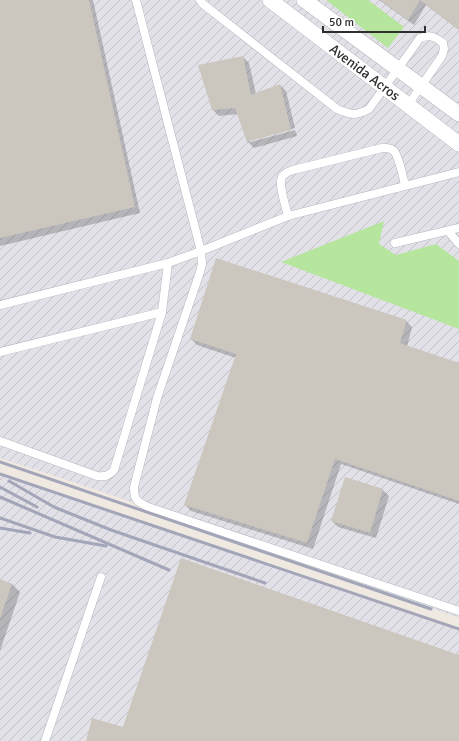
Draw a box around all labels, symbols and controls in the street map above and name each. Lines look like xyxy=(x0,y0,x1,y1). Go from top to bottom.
scale bar xyxy=(323,8,425,34)
text: 50 m xyxy=(329,15,354,30)
street label: Avenida Acros xyxy=(326,40,403,104)

